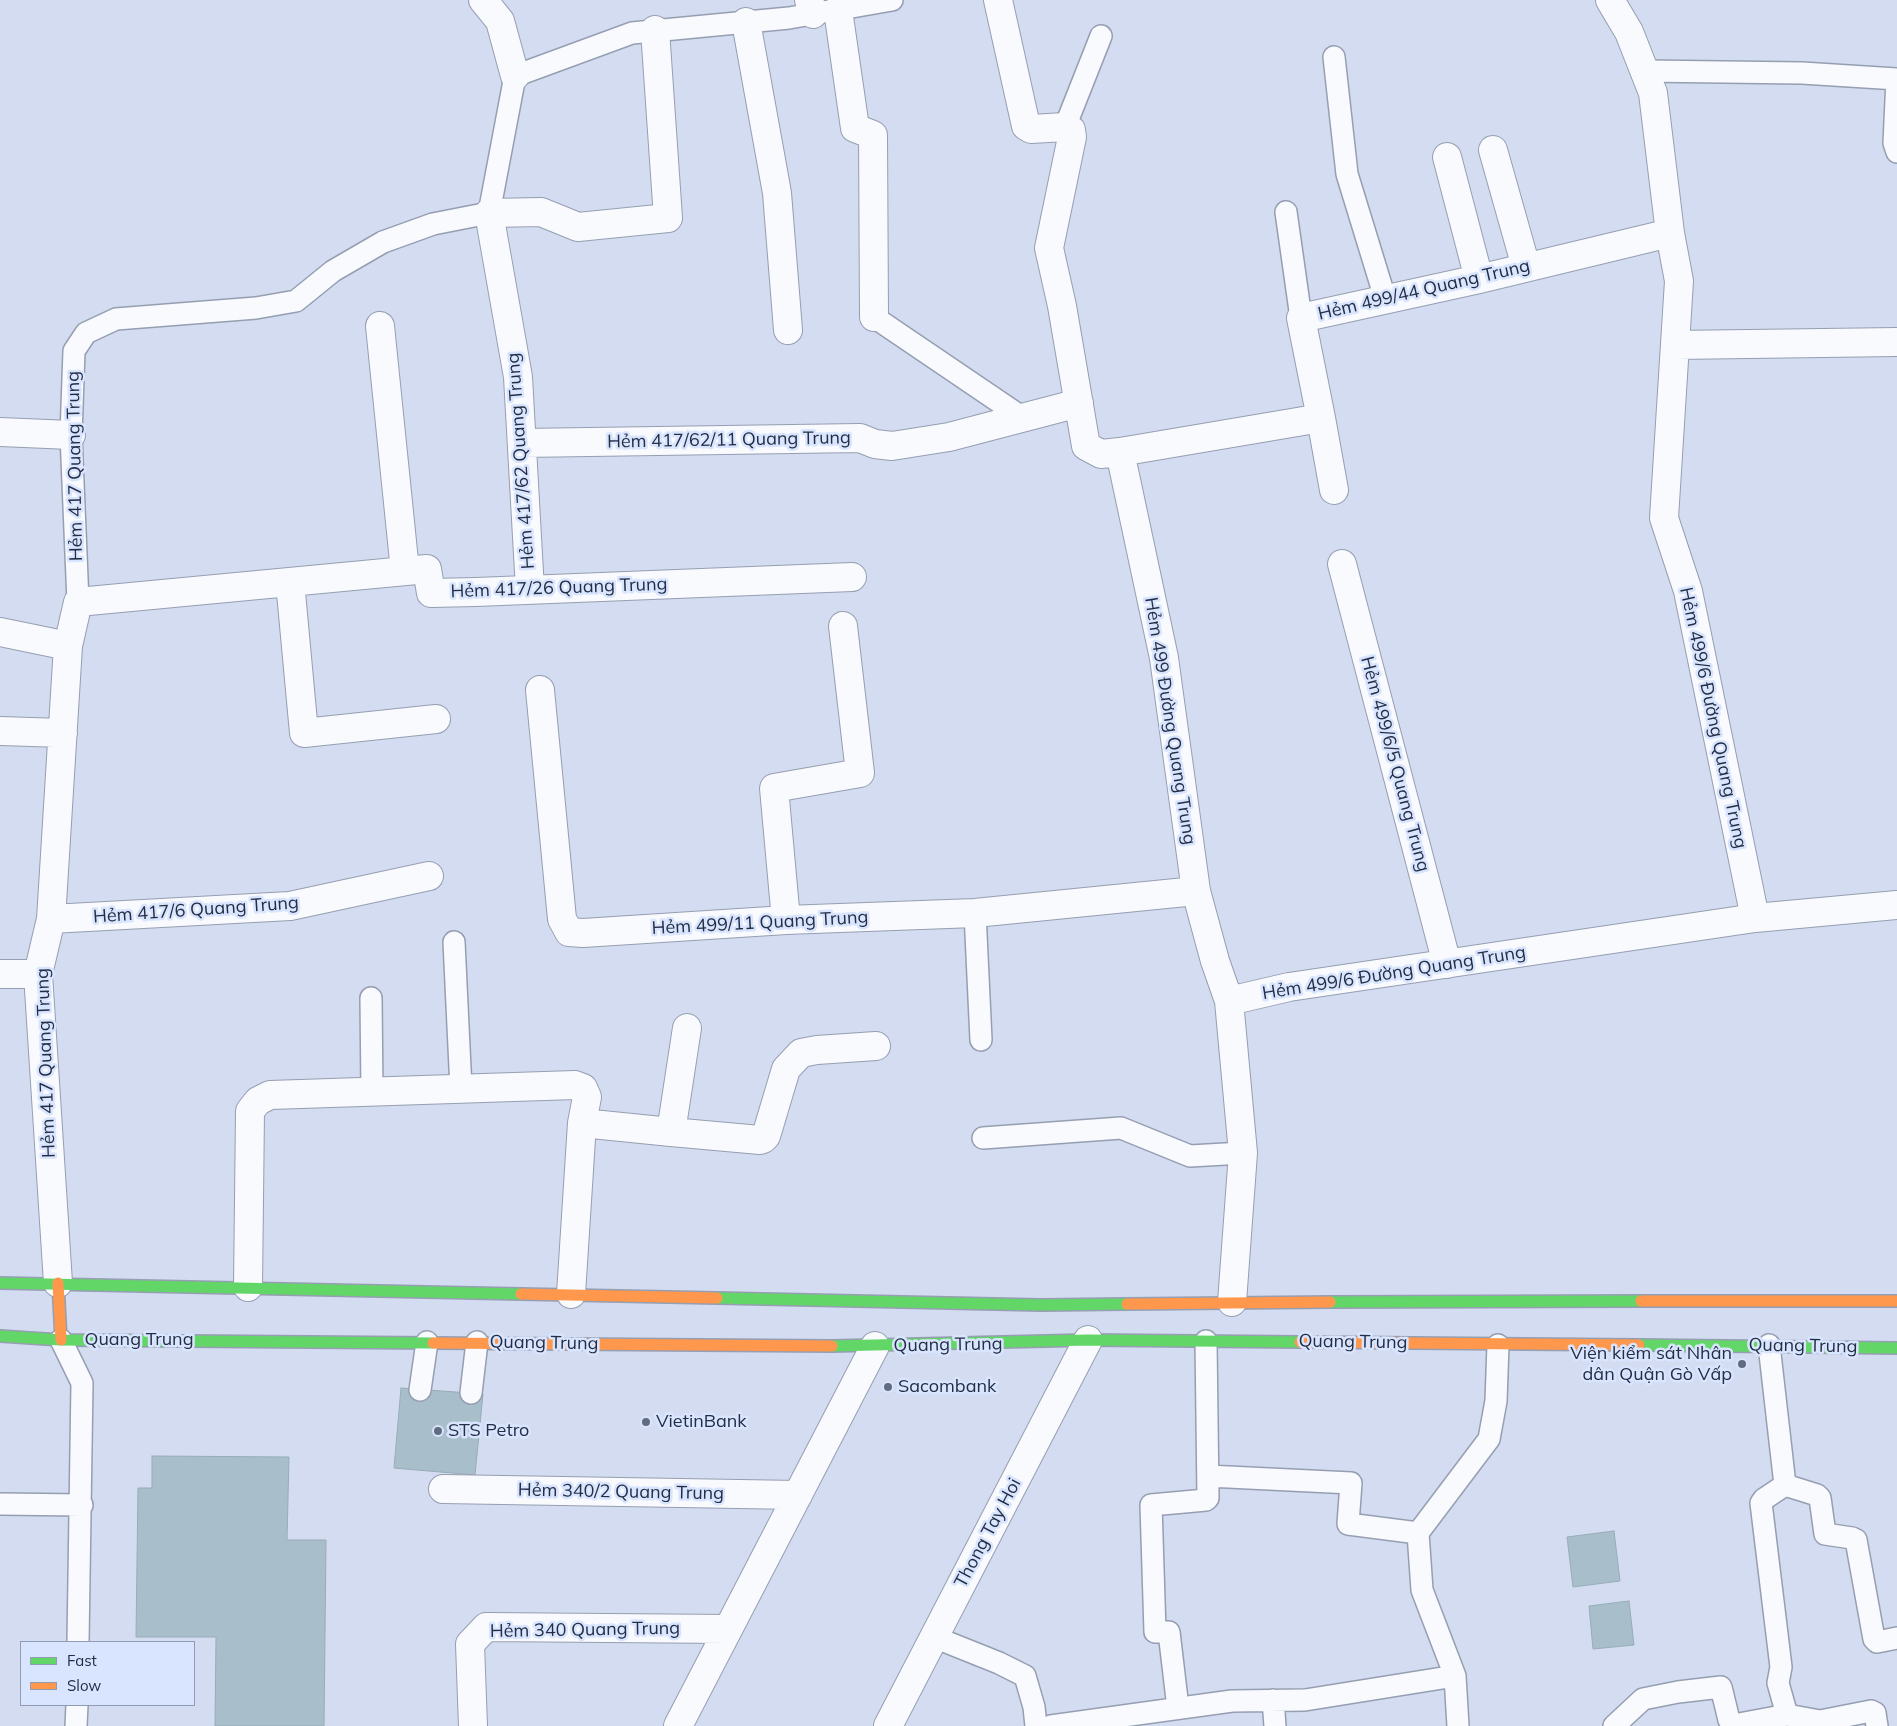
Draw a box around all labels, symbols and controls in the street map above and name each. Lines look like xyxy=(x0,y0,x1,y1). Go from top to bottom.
street label: Hẻm 499/44 Quang Trung xyxy=(1316,255,1532,325)
street label: Hẻm 417/62 Quang Trung xyxy=(503,352,539,570)
street label: Hẻm 417 Quang Trung xyxy=(63,371,87,561)
street label: Hẻm 417/62/11 Quang Trung xyxy=(607,427,851,453)
street label: Hẻm 417/26 Quang Trung xyxy=(450,573,668,603)
street label: Hẻm 499/6 Đường Quang Trung xyxy=(1675,585,1751,851)
street label: Hẻm 499 Đường Quang Trung xyxy=(1140,596,1200,846)
street label: Hẻm 499/6/5 Quang Trung xyxy=(1356,654,1434,874)
street label: Hẻm 417/6 Quang Trung xyxy=(92,892,300,928)
street label: Hẻm 499/11 Quang Trung xyxy=(651,907,869,939)
street label: Hẻm 499/6 Đường Quang Trung xyxy=(1261,942,1527,1004)
street label: Hẻm 417 Quang Trung xyxy=(32,968,60,1158)
street label: Quang Trung xyxy=(84,1329,194,1351)
street label: Quang Trung xyxy=(1298,1330,1408,1354)
street label: Quang Trung xyxy=(489,1331,599,1355)
street label: Quang Trung xyxy=(893,1333,1003,1357)
street label: Quang Trung xyxy=(1748,1334,1858,1358)
place label: Viện kiểm sát Nhân dân Quận Gò Vấp xyxy=(1570,1343,1732,1386)
marker: Viện kiểm sát Nhân dân Quận Gò Vấp xyxy=(1736,1358,1748,1370)
place label: Sacombank xyxy=(898,1376,996,1398)
marker: Sacombank xyxy=(882,1381,894,1393)
place label: VietinBank xyxy=(656,1411,747,1433)
marker: VietinBank xyxy=(640,1416,652,1428)
place label: STS Petro xyxy=(448,1420,529,1442)
marker: STS Petro xyxy=(432,1425,444,1437)
street label: Thong Tay Hoi xyxy=(950,1475,1026,1591)
street label: Hẻm 340/2 Quang Trung xyxy=(518,1479,724,1505)
street label: Hẻm 340 Quang Trung xyxy=(490,1618,680,1642)
legend xyxy=(20,1641,195,1706)
text: Fast xyxy=(67,1651,97,1670)
text: Slow xyxy=(67,1676,101,1695)

